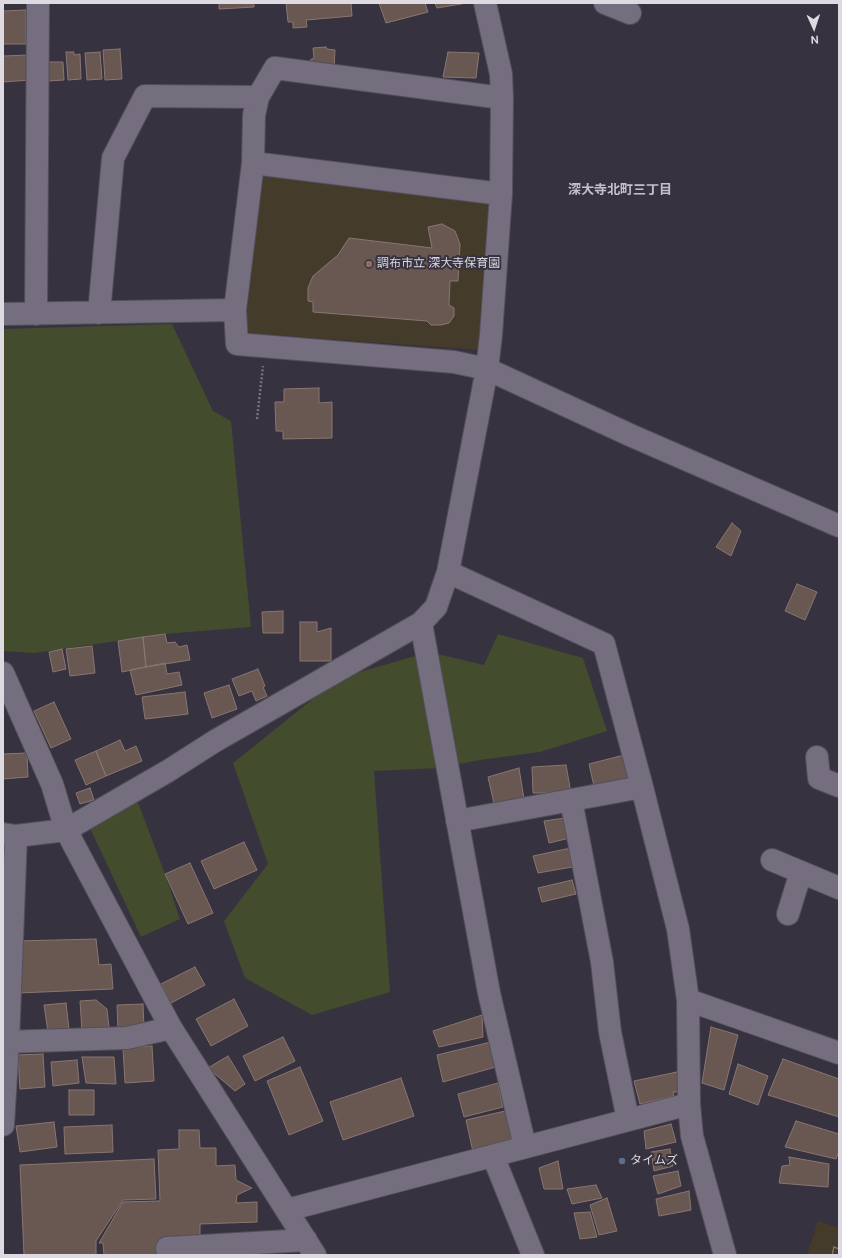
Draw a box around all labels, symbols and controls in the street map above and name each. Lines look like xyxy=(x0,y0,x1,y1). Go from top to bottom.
north arrow xyxy=(794,8,834,48)
text: N xyxy=(810,33,819,47)
district label: 深大寺北町三丁目 xyxy=(568,183,672,199)
place label: 調布市立 深大寺保育園 xyxy=(377,257,500,271)
marker: 調布市立 深大寺保育園 xyxy=(364,259,374,269)
place label: タイムズ xyxy=(630,1154,678,1168)
marker: タイムズ xyxy=(617,1156,627,1166)

